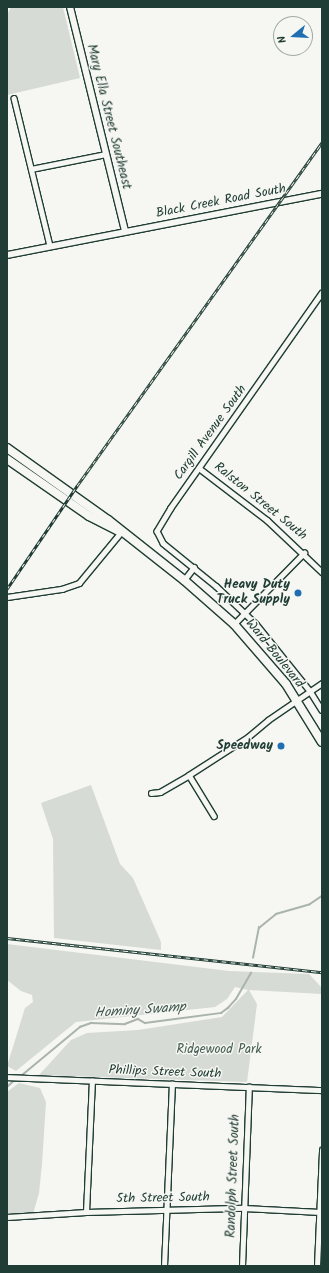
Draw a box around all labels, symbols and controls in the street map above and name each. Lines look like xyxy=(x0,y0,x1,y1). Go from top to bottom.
north arrow xyxy=(273,16,313,56)
text: N xyxy=(273,33,292,45)
street label: Mary Ella Street Southeast xyxy=(82,43,134,191)
street label: Black Creek Road South xyxy=(155,182,287,222)
street label: Cargill Avenue South xyxy=(171,382,251,484)
street label: Ralston Street South xyxy=(211,460,309,544)
place label: Heavy Duty Truck Supply xyxy=(216,578,290,609)
marker: Heavy Duty Truck Supply xyxy=(293,588,303,598)
street label: Ward Boulevard xyxy=(241,616,307,692)
place label: Speedway xyxy=(217,738,273,754)
marker: Speedway xyxy=(276,741,286,751)
water label: Hominy Swamp xyxy=(94,998,186,1022)
park label: Ridgewood Park xyxy=(177,1042,261,1058)
street label: Phillips Street South xyxy=(108,1063,222,1083)
street label: Randolph Street South xyxy=(224,1114,244,1238)
street label: 5th Street South xyxy=(116,1190,210,1208)

